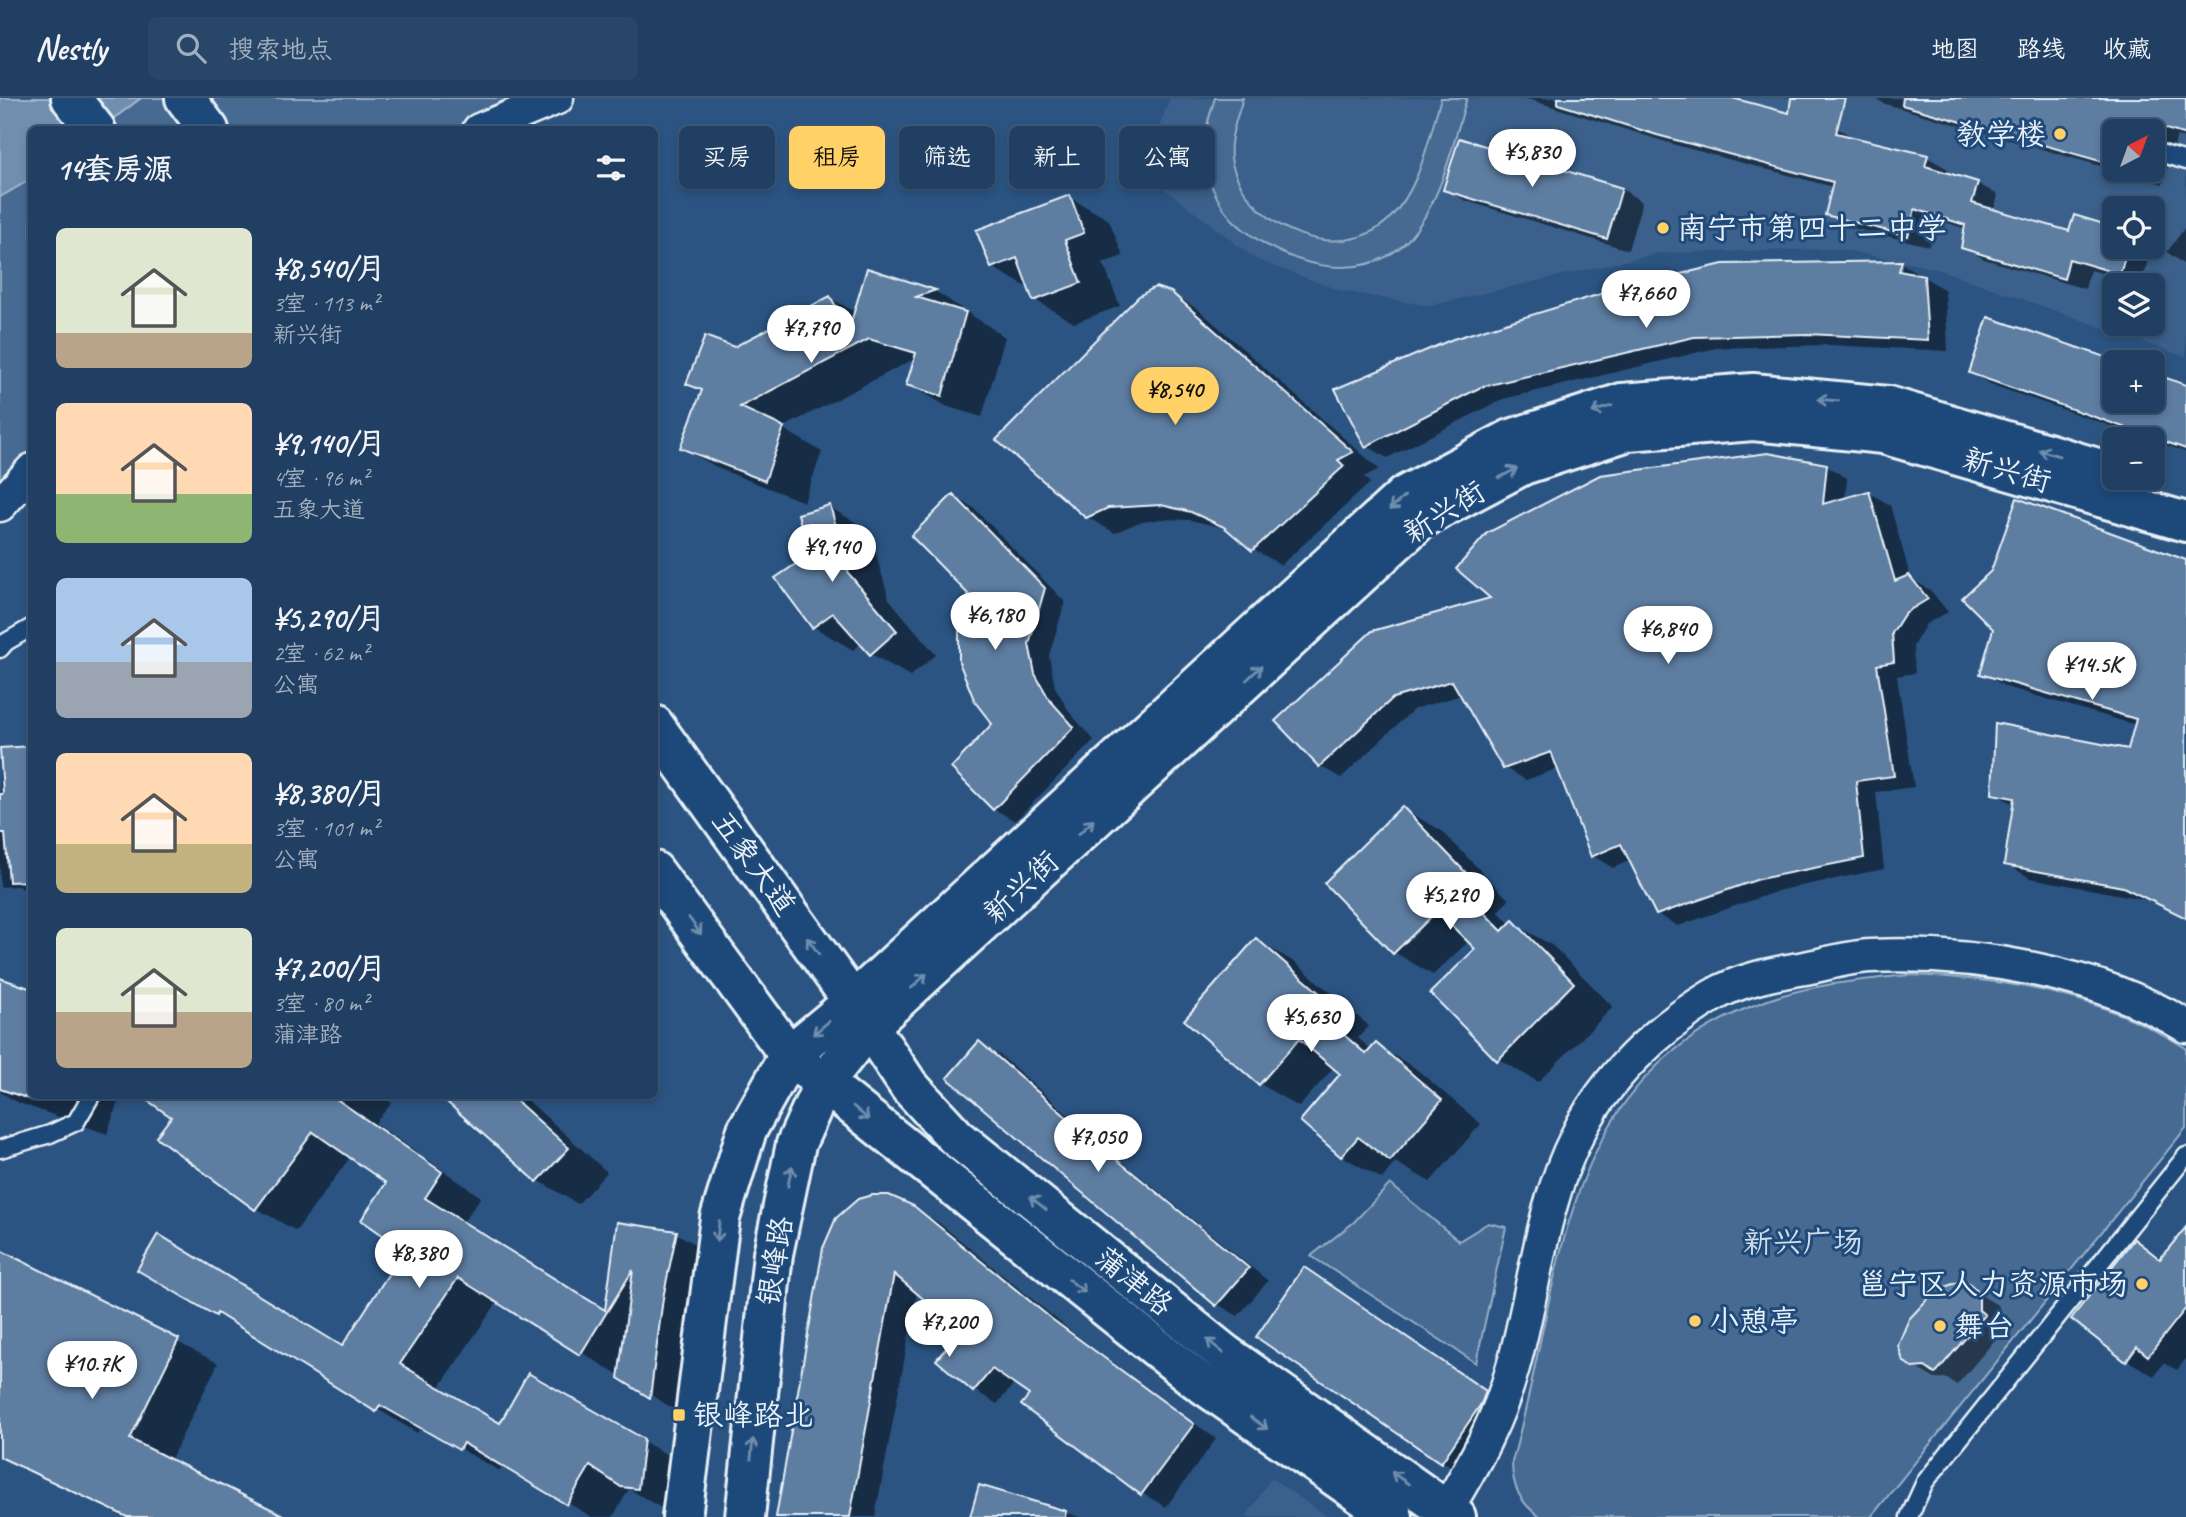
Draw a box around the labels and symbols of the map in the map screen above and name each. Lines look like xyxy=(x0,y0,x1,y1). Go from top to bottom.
place label: 教学楼 xyxy=(1956,115,2046,153)
north arrow xyxy=(2102,119,2165,182)
marker: 教学楼 xyxy=(2052,126,2068,142)
pin: ¥5,830 xyxy=(1475,130,1589,189)
place label: 南宁市第四十二中学 xyxy=(1677,209,1947,247)
marker: 南宁市第四十二中学 xyxy=(1655,220,1671,236)
pin: ¥7,660 xyxy=(1589,271,1703,330)
pin: ¥7,790 xyxy=(754,306,868,365)
pin: ¥8,540 xyxy=(1118,368,1232,427)
one-way arrow xyxy=(1817,393,1840,406)
one-way arrow xyxy=(1592,404,1614,416)
street label: 新兴街 xyxy=(1959,439,2055,501)
one-way arrow xyxy=(2038,446,2060,459)
one-way arrow xyxy=(1497,466,1518,479)
street label: 新兴街 xyxy=(1396,472,1492,552)
one-way arrow xyxy=(1388,495,1406,511)
pin: ¥9,140 xyxy=(775,524,889,584)
pin: ¥6,180 xyxy=(938,592,1052,652)
pin: ¥6,840 xyxy=(1611,606,1725,666)
pin: ¥14.5K xyxy=(2035,642,2149,702)
one-way arrow xyxy=(1245,665,1263,681)
street label: 五象大道 xyxy=(703,803,805,923)
one-way arrow xyxy=(1077,819,1095,835)
street label: 新兴街 xyxy=(975,842,1067,932)
pin: ¥5,290 xyxy=(1393,872,1507,932)
one-way arrow xyxy=(688,916,702,935)
one-way arrow xyxy=(806,937,820,956)
one-way arrow xyxy=(910,973,928,989)
pin: ¥5,630 xyxy=(1254,995,1368,1054)
one-way arrow xyxy=(812,1020,830,1036)
one-way arrow xyxy=(852,1105,869,1122)
pin: ¥7,050 xyxy=(1041,1114,1155,1174)
one-way arrow xyxy=(783,1165,797,1188)
one-way arrow xyxy=(1029,1195,1047,1211)
street label: 银峰路 xyxy=(749,1214,801,1308)
one-way arrow xyxy=(712,1219,725,1241)
park label: 新兴广场 xyxy=(1743,1223,1863,1261)
pin: ¥8,380 xyxy=(362,1230,476,1290)
street label: 蒲津路 xyxy=(1087,1238,1181,1324)
place label: 邕宁区人力资源市场 xyxy=(1858,1265,2128,1303)
marker: 邕宁区人力资源市场 xyxy=(2134,1276,2150,1292)
one-way arrow xyxy=(1067,1278,1086,1293)
pin: ¥7,200 xyxy=(892,1300,1006,1359)
place label: 小憩亭 xyxy=(1709,1302,1799,1340)
place label: 舞台 xyxy=(1954,1307,2014,1345)
marker: 小憩亭 xyxy=(1687,1313,1703,1329)
marker: 舞台 xyxy=(1932,1318,1948,1334)
one-way arrow xyxy=(1206,1338,1224,1354)
pin: ¥10.7K xyxy=(35,1342,149,1401)
place label: 银峰路北 xyxy=(693,1396,813,1434)
marker: 银峰路北 xyxy=(671,1407,687,1423)
one-way arrow xyxy=(1249,1416,1268,1430)
one-way arrow xyxy=(746,1438,759,1461)
one-way arrow xyxy=(1391,1471,1410,1485)

